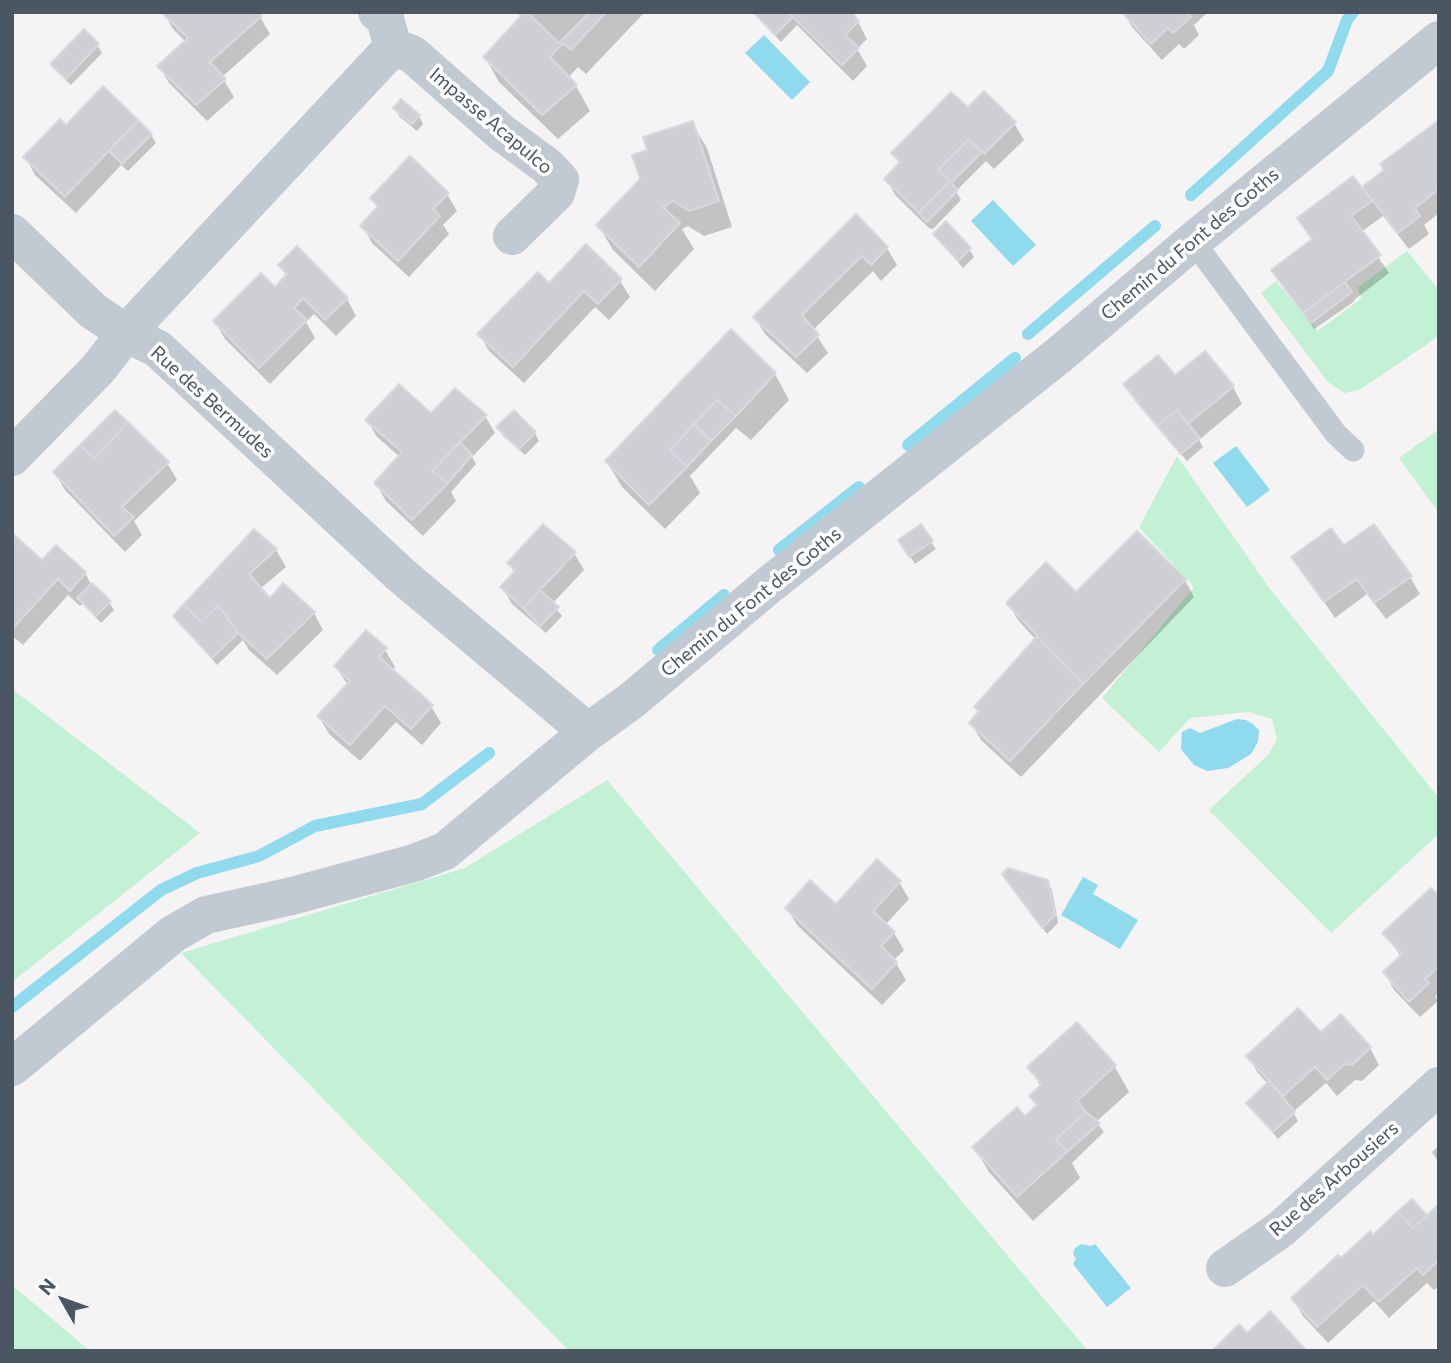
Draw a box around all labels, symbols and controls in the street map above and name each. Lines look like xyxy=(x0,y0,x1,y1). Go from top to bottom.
street label: Impasse Acapulco xyxy=(425,63,557,179)
street label: Chemin du Font des Goths xyxy=(1096,163,1284,325)
street label: Rue des Bermudes xyxy=(146,341,278,463)
street label: Chemin du Font des Goths xyxy=(656,522,846,682)
street label: Rue des Arbousiers xyxy=(1265,1117,1403,1241)
north arrow xyxy=(28,1265,98,1335)
text: N xyxy=(33,1273,60,1299)

